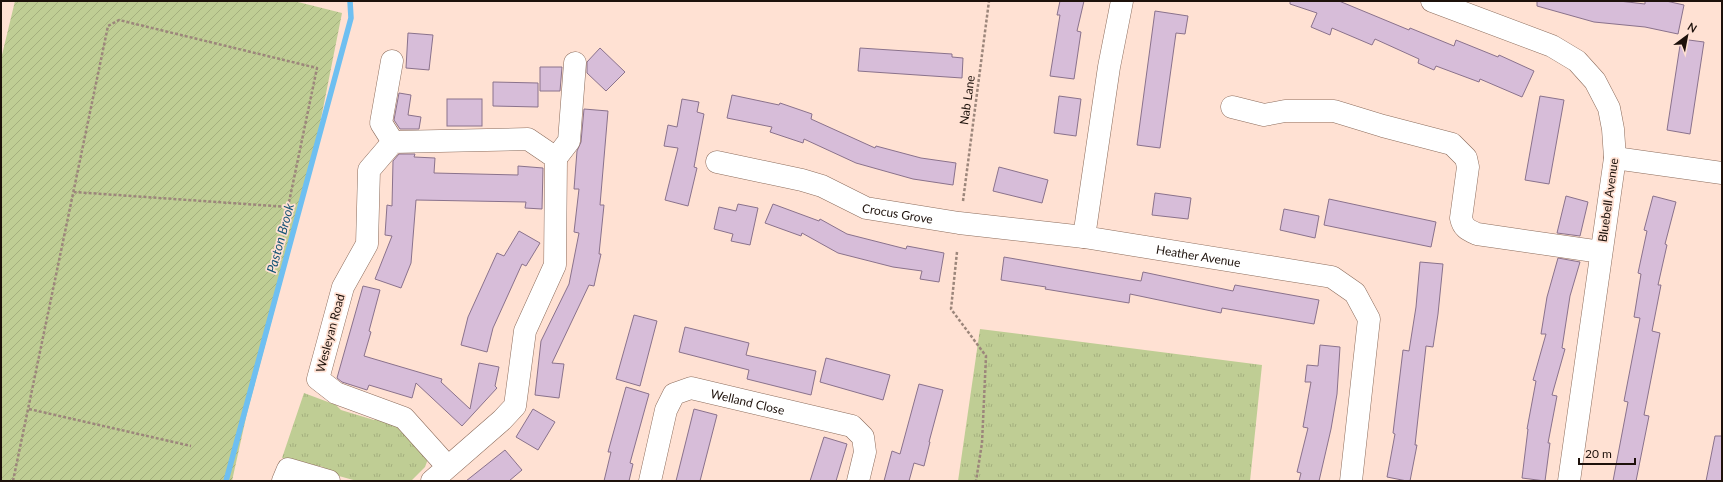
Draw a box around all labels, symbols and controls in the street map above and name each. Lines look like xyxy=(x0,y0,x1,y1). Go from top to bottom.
north arrow xyxy=(1667,16,1707,56)
text: N xyxy=(1686,19,1700,35)
street label: Nab Lane xyxy=(956,74,978,126)
street label: Bluebell Avenue xyxy=(1595,157,1621,243)
street label: Crocus Grove xyxy=(861,200,934,226)
water label: Paston Brook xyxy=(263,201,297,275)
street label: Heather Avenue xyxy=(1155,241,1242,270)
street label: Wesleyan Road xyxy=(312,292,348,374)
street label: Welland Close xyxy=(709,385,786,417)
scale bar xyxy=(1579,440,1635,466)
text: 20 m xyxy=(1585,446,1612,461)

